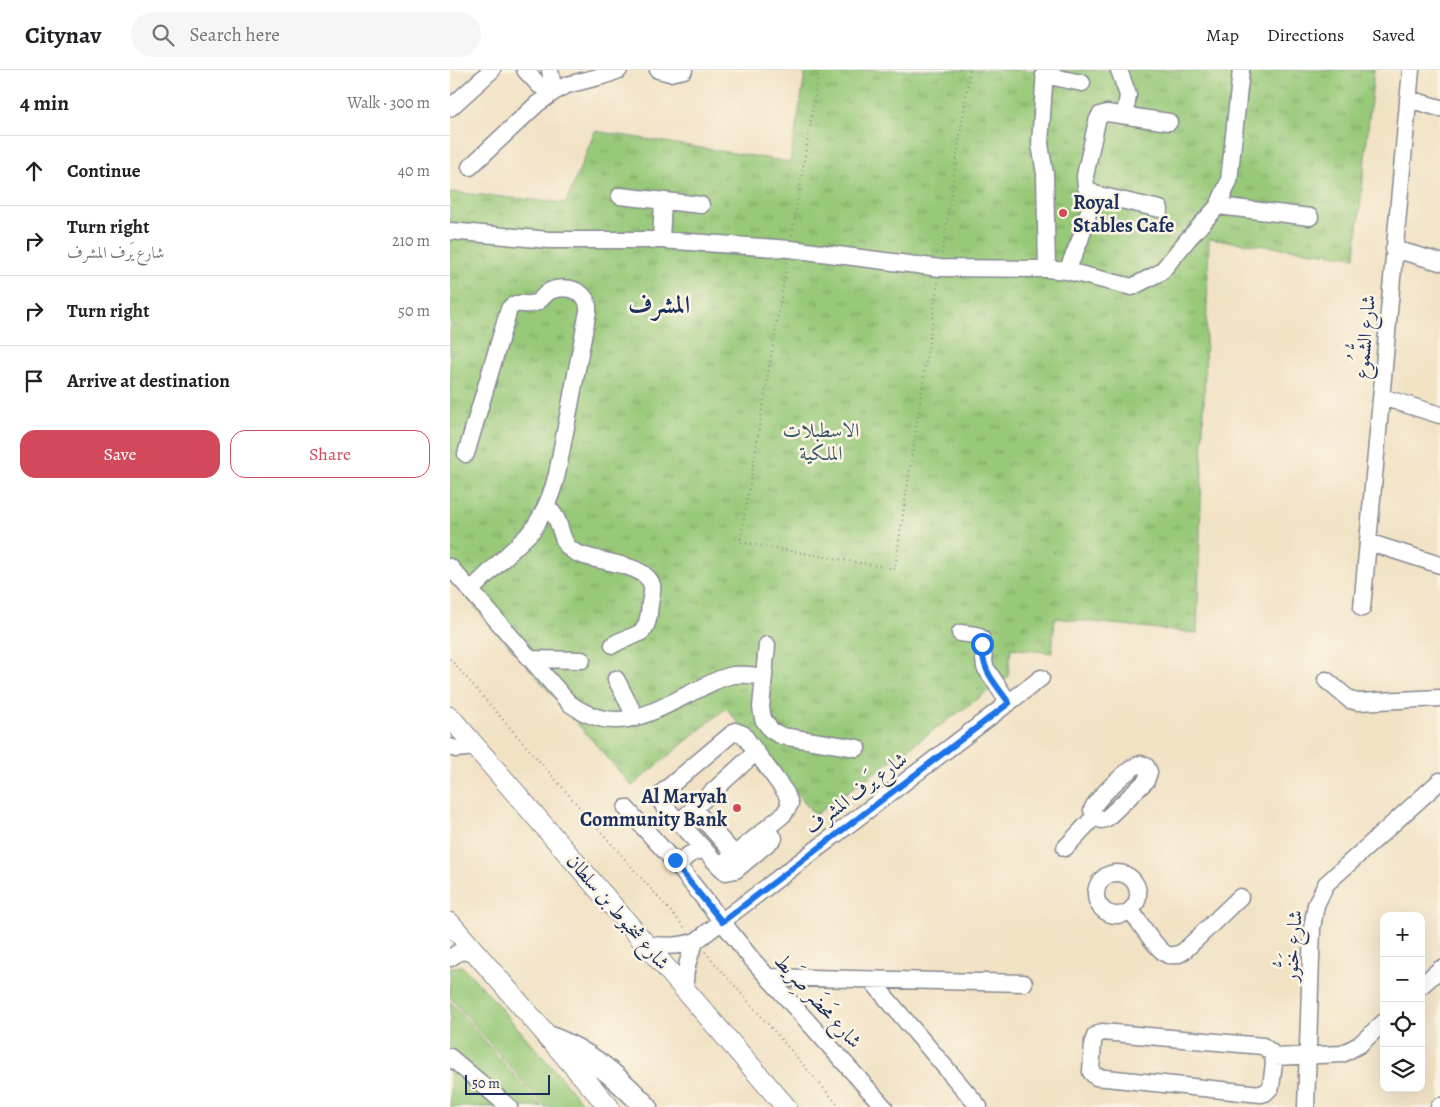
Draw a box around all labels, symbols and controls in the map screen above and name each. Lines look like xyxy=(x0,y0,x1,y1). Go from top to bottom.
search box xyxy=(131,12,481,57)
text: Citynav xyxy=(25,19,101,51)
icon: search xyxy=(149,21,177,49)
text: Search here xyxy=(189,22,280,48)
text: Map xyxy=(1206,23,1239,47)
text: Directions xyxy=(1267,23,1344,47)
text: Saved xyxy=(1372,23,1415,47)
text: 4 min xyxy=(20,89,69,117)
text: Walk · 300 m xyxy=(347,92,430,114)
icon: ahead xyxy=(20,157,48,185)
text: Continue xyxy=(67,158,141,184)
text: 40 m xyxy=(398,160,430,182)
place label: Royal Stables Cafe xyxy=(1073,189,1174,239)
marker: Royal Stables Cafe xyxy=(1057,207,1069,219)
text: Turn right xyxy=(67,214,149,240)
icon: right xyxy=(20,227,48,255)
text: 210 m xyxy=(392,230,430,252)
text: شارع يَرف المشرف xyxy=(67,242,164,264)
district label: المشرف xyxy=(628,288,690,322)
street label: شارع الشُّمُوع xyxy=(1342,293,1386,381)
icon: right xyxy=(20,297,48,325)
text: Turn right xyxy=(67,298,149,324)
text: 50 m xyxy=(398,300,430,322)
icon: arrive xyxy=(20,367,48,395)
text: Arrive at destination xyxy=(67,368,230,394)
park label: الاسطبلات الملكية xyxy=(783,417,859,467)
button: Save xyxy=(20,430,220,478)
button: Share xyxy=(230,430,430,478)
route start xyxy=(971,633,994,656)
street label: شارع يَرف المشرف xyxy=(799,745,915,844)
place label: Al Maryah Community Bank xyxy=(580,783,728,833)
marker: Al Maryah Community Bank xyxy=(731,802,743,814)
street label: شارع شخبوط بن سلطان xyxy=(557,848,676,978)
route end xyxy=(664,849,687,872)
street label: شارع خَنُّور xyxy=(1271,909,1313,985)
map controls xyxy=(1380,912,1425,1092)
button: + xyxy=(1380,912,1425,957)
street label: شارع مَحضَر صِرَيط xyxy=(765,947,869,1057)
button: − xyxy=(1380,957,1425,1002)
button: locate xyxy=(1380,1002,1425,1047)
button: layers xyxy=(1380,1047,1425,1092)
scale bar xyxy=(465,1072,550,1095)
text: 50 m xyxy=(472,1074,500,1093)

